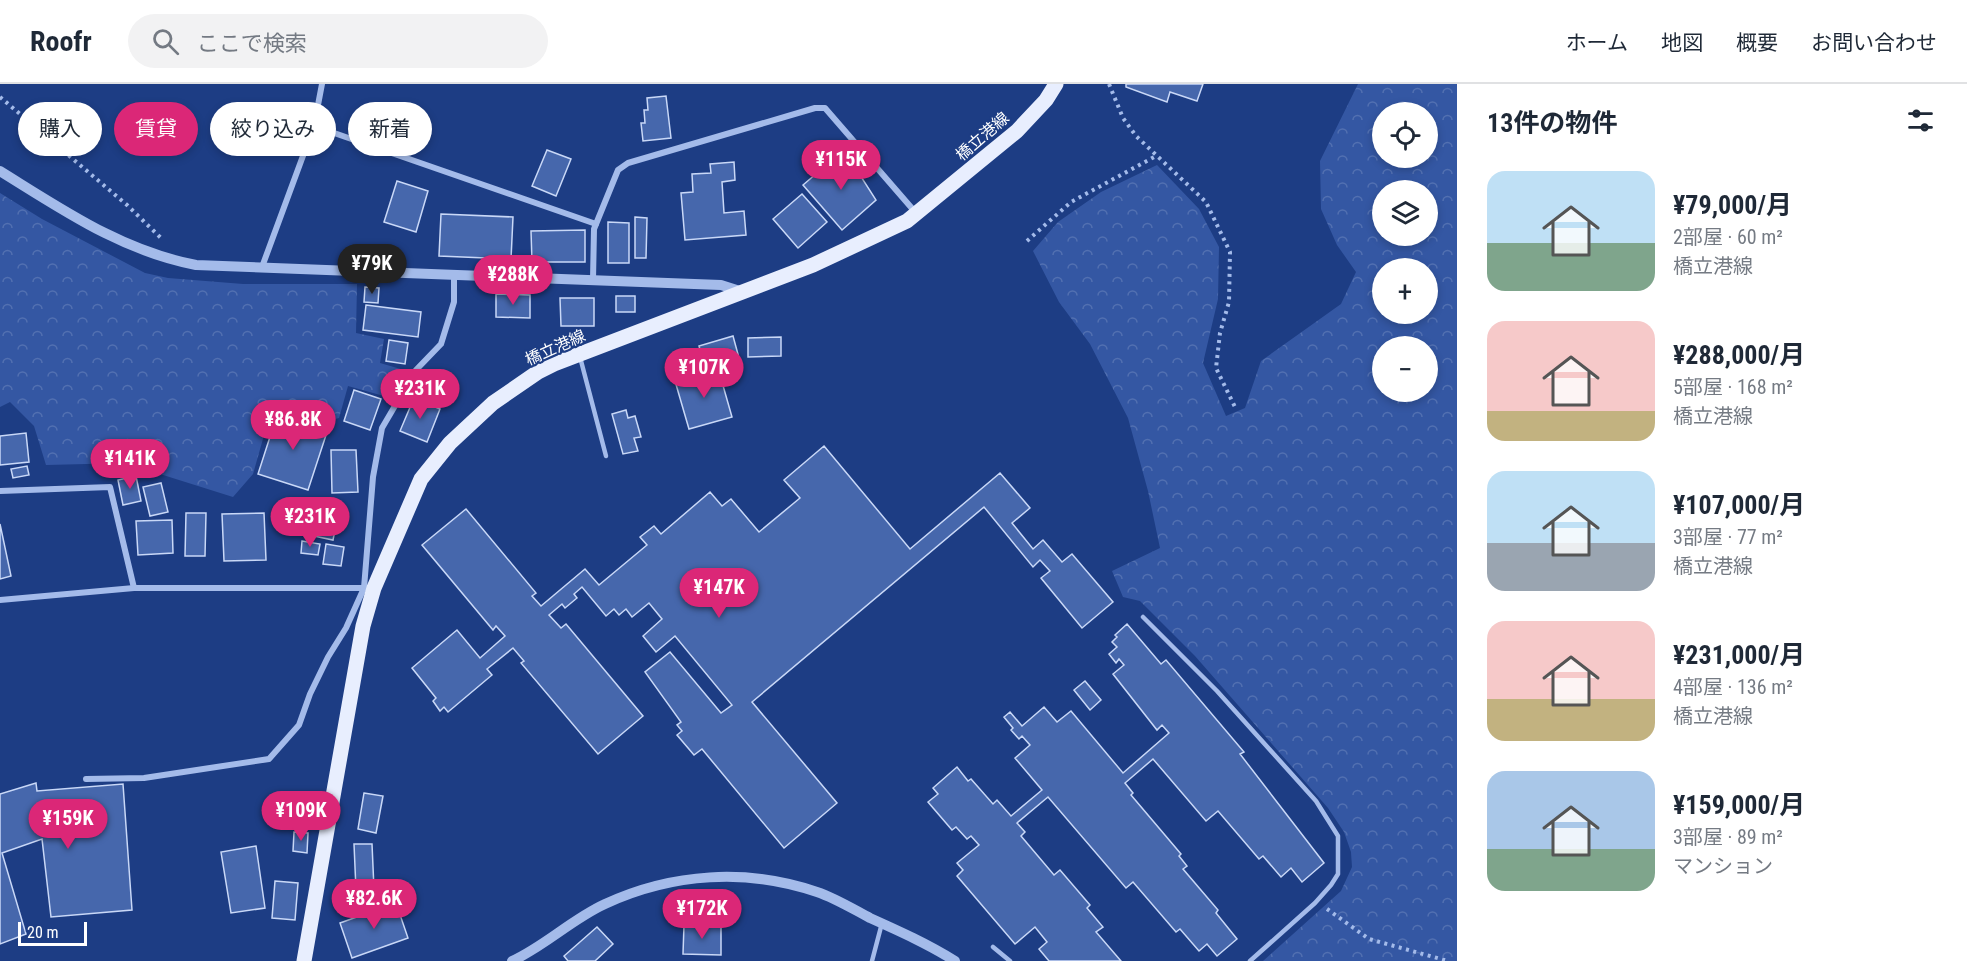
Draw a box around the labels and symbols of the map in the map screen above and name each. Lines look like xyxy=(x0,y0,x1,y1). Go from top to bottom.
street label: 橋立港線 xyxy=(952,108,1013,165)
pin: ¥115K xyxy=(799,140,883,191)
pin: ¥79K xyxy=(336,244,408,295)
pin: ¥288K xyxy=(471,255,555,306)
street label: 橋立港線 xyxy=(522,326,588,369)
pin: ¥107K xyxy=(662,348,746,399)
pin: ¥231K xyxy=(378,369,462,420)
pin: ¥86.8K xyxy=(244,400,342,451)
pin: ¥141K xyxy=(88,439,172,490)
pin: ¥231K xyxy=(268,497,352,548)
pin: ¥147K xyxy=(677,568,761,619)
pin: ¥109K xyxy=(259,791,343,842)
pin: ¥159K xyxy=(26,799,110,850)
pin: ¥82.6K xyxy=(325,879,423,930)
pin: ¥172K xyxy=(660,889,744,940)
scale bar xyxy=(18,919,87,946)

